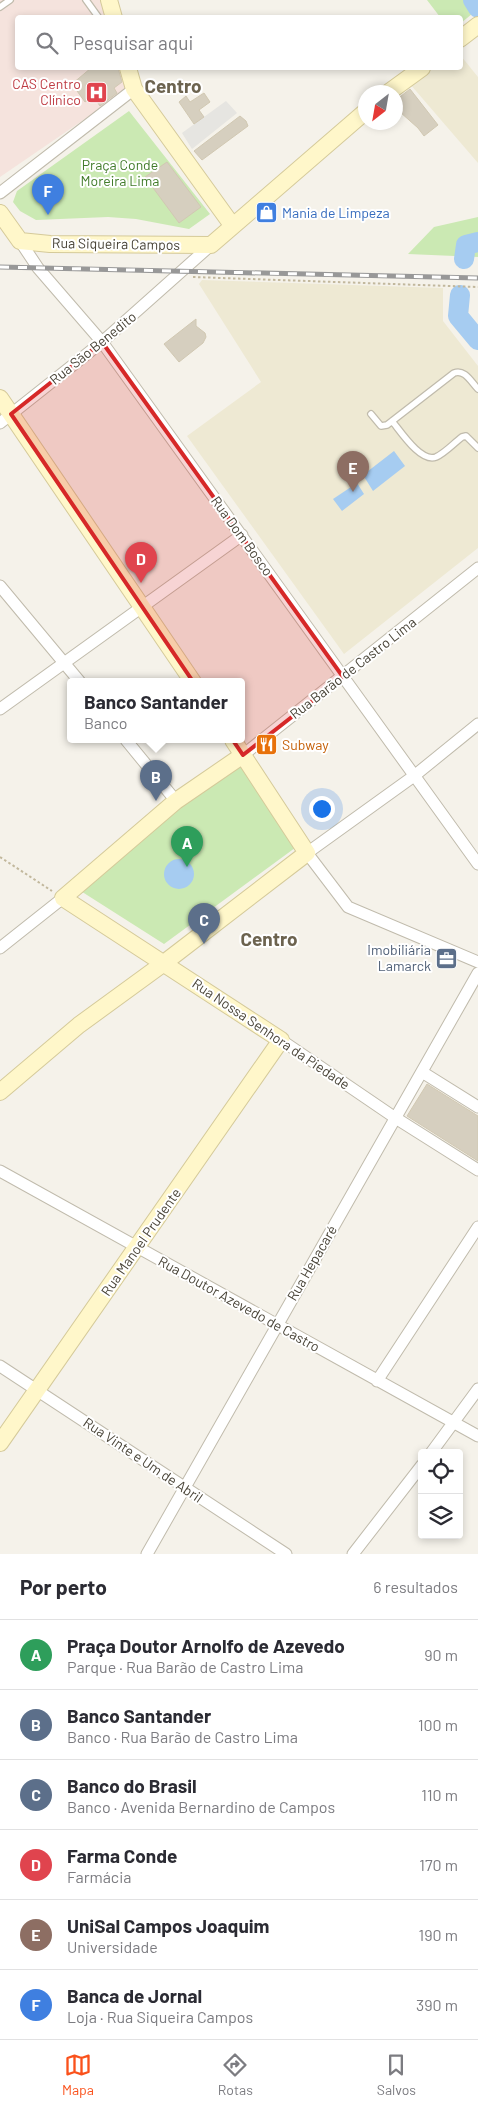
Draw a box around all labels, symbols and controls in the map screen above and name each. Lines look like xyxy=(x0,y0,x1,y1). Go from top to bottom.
search box xyxy=(15,15,463,70)
icon: search xyxy=(33,29,61,57)
text: Pesquisar aqui xyxy=(73,31,193,54)
district label: Centro xyxy=(144,74,202,97)
place label: CAS Centro Clínico xyxy=(12,75,81,108)
hospital icon: CAS Centro Clínico xyxy=(85,80,109,104)
north arrow xyxy=(358,85,403,130)
park label: Praça Conde Moreira Lima xyxy=(81,156,159,189)
pin: F xyxy=(32,174,64,215)
shop icon: Mania de Limpeza xyxy=(254,201,278,225)
place label: Mania de Limpeza xyxy=(282,204,390,221)
street label: Rua Siqueira Campos xyxy=(52,234,181,253)
street label: Rua São Benedito xyxy=(46,307,139,388)
pin: E xyxy=(337,451,369,492)
street label: Rua Dom Bosco xyxy=(208,492,277,579)
pin: D xyxy=(125,542,157,583)
street label: Rua Barão de Castro Lima xyxy=(286,613,419,722)
popup xyxy=(67,678,245,743)
text: Banco Santander xyxy=(84,690,228,713)
text: Banco xyxy=(84,713,128,732)
restaurant icon: Subway xyxy=(254,733,278,757)
place label: Subway xyxy=(282,736,329,753)
pin: B xyxy=(140,760,172,801)
your location xyxy=(309,796,335,822)
pin: A xyxy=(171,826,203,867)
pin: C xyxy=(188,903,220,944)
district label: Centro xyxy=(240,927,298,950)
place label: Imobiliária Lamarck xyxy=(367,941,431,974)
office icon: Imobiliária Lamarck xyxy=(435,946,459,970)
street label: Rua Nossa Senhora da Piedade xyxy=(189,974,353,1093)
street label: Rua Manoel Prudente xyxy=(97,1185,184,1299)
street label: Rua Hepacaré xyxy=(283,1222,340,1304)
street label: Rua Doutor Azevedo de Castro xyxy=(155,1252,323,1355)
street label: Rua Vinte e Um de Abril xyxy=(80,1413,206,1506)
map controls xyxy=(418,1449,463,1539)
button: locate xyxy=(418,1449,463,1494)
button: layers xyxy=(418,1494,463,1539)
text: Por perto xyxy=(20,1574,107,1599)
text: 6 resultados xyxy=(373,1577,458,1596)
text: Praça Doutor Arnolfo de Azevedo xyxy=(67,1634,345,1657)
text: A xyxy=(31,1645,41,1664)
text: 90 m xyxy=(424,1645,458,1664)
text: Parque · Rua Barão de Castro Lima xyxy=(67,1657,304,1676)
text: Banco Santander xyxy=(67,1704,211,1727)
text: B xyxy=(31,1715,41,1734)
text: 100 m xyxy=(418,1715,458,1734)
text: Banco · Rua Barão de Castro Lima xyxy=(67,1727,298,1746)
text: Banco do Brasil xyxy=(67,1774,197,1797)
text: C xyxy=(31,1785,41,1804)
text: 110 m xyxy=(421,1785,458,1804)
text: Banco · Avenida Bernardino de Campos xyxy=(67,1797,335,1816)
text: Farma Conde xyxy=(67,1844,177,1867)
text: D xyxy=(31,1855,41,1874)
text: 170 m xyxy=(419,1855,458,1874)
text: Farmácia xyxy=(67,1867,131,1886)
text: UniSal Campos Joaquim xyxy=(67,1914,269,1937)
text: E xyxy=(31,1925,41,1944)
text: 190 m xyxy=(419,1925,458,1944)
text: Universidade xyxy=(67,1937,158,1956)
text: Banca de Jornal xyxy=(67,1984,202,2007)
text: F xyxy=(32,1995,40,2014)
text: 390 m xyxy=(416,1995,458,2014)
text: Loja · Rua Siqueira Campos xyxy=(67,2007,253,2026)
tab: Mapa xyxy=(62,2051,94,2098)
tab: Rotas xyxy=(218,2051,253,2098)
tab: Salvos xyxy=(377,2051,416,2098)

